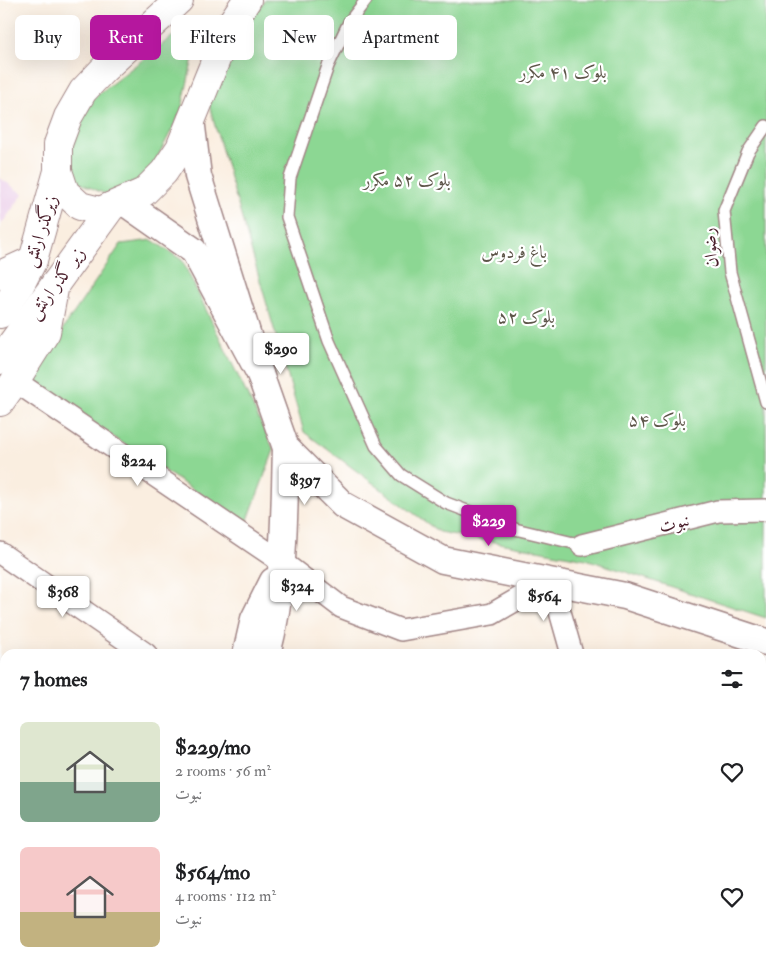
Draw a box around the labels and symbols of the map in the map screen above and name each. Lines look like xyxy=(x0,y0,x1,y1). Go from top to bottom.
park label: بلوک ۴۱ مکرر xyxy=(517,61,607,84)
park label: بلوک ۵۲ مکرر xyxy=(361,169,451,192)
street label: زیرگذر ارتش xyxy=(16,191,63,270)
street label: رضوان xyxy=(697,227,724,269)
park label: باغ فردوس xyxy=(481,241,547,267)
street label: زیر گذر ارتش xyxy=(21,242,90,324)
park label: بلوک ۵۲ xyxy=(497,306,555,329)
pin: $290 xyxy=(251,332,311,375)
park label: بلوک ۵۴ xyxy=(628,409,686,432)
pin: $224 xyxy=(108,444,168,487)
pin: $397 xyxy=(275,464,335,506)
pin: $229 xyxy=(459,504,519,547)
street label: نبوت xyxy=(656,508,692,539)
pin: $324 xyxy=(267,570,327,612)
pin: $368 xyxy=(33,576,93,618)
pin: $564 xyxy=(514,580,574,622)

